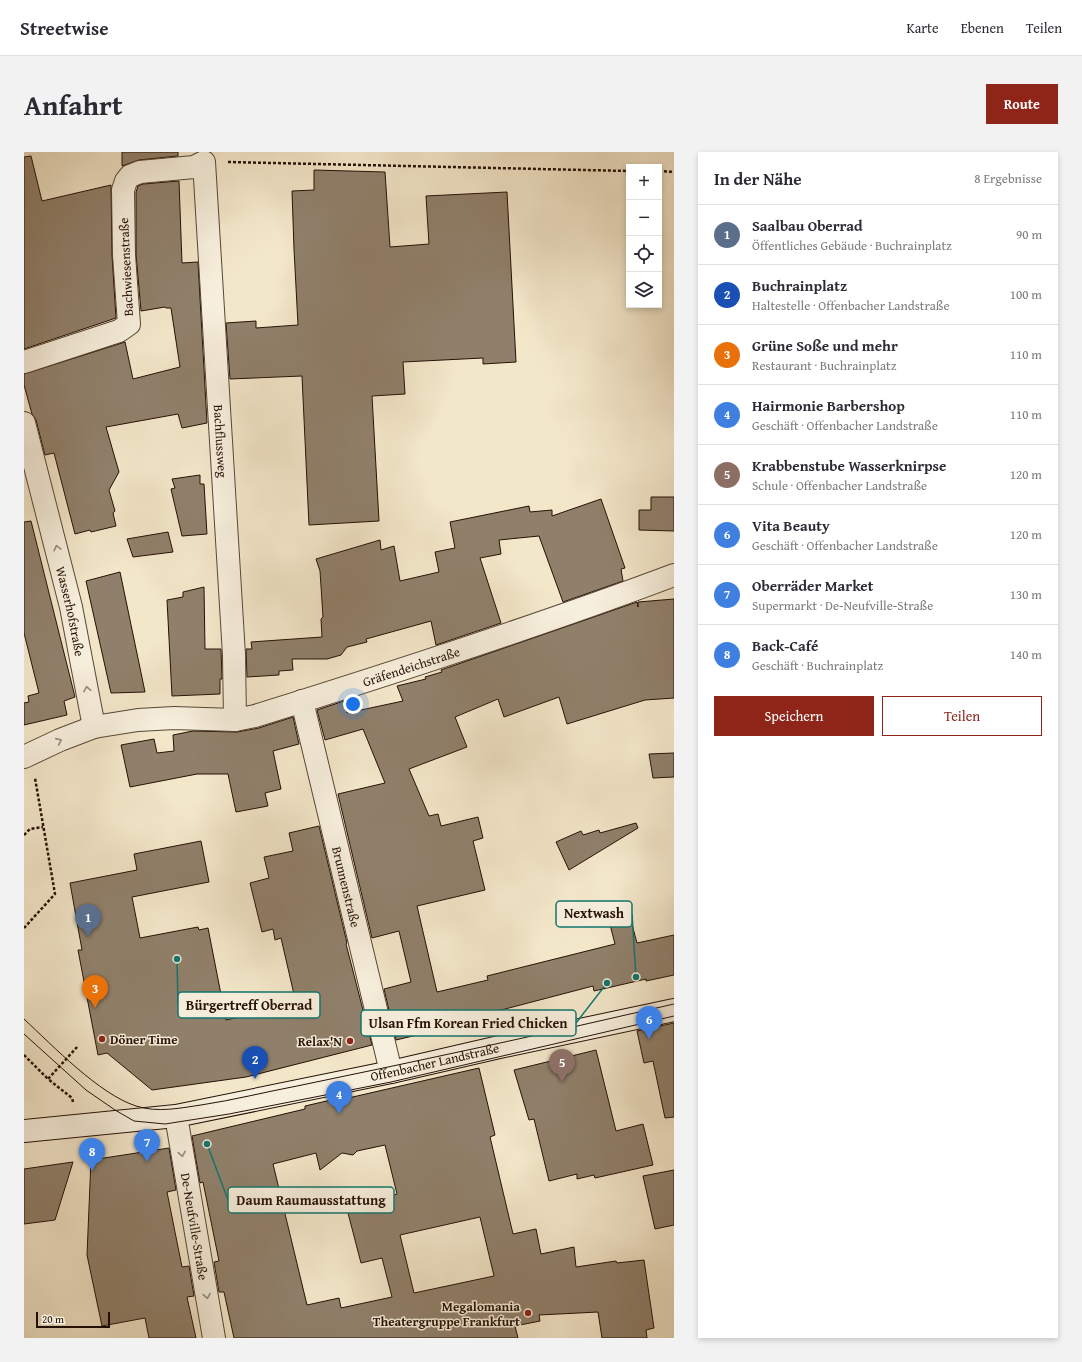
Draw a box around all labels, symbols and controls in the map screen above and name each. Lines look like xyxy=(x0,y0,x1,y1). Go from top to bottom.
text: Streetwise xyxy=(20,14,109,42)
text: Karte xyxy=(906,18,939,38)
text: Ebenen xyxy=(961,18,1004,38)
text: Teilen xyxy=(1026,18,1062,38)
text: Anfahrt xyxy=(24,84,123,125)
button: Route xyxy=(986,84,1058,124)
map controls xyxy=(626,164,662,308)
button: + xyxy=(626,164,662,200)
text: In der Nähe xyxy=(714,166,802,191)
text: 8 Ergebnisse xyxy=(974,169,1042,188)
button: − xyxy=(626,200,662,236)
text: Saalbau Oberrad xyxy=(752,215,863,236)
street label: Bachwiesenstraße xyxy=(114,217,138,317)
text: 1 xyxy=(724,225,730,244)
text: 90 m xyxy=(1016,225,1042,244)
button: locate xyxy=(626,236,662,272)
text: Öffentliches Gebäude · Buchrainplatz xyxy=(752,236,952,255)
button: layers xyxy=(626,272,662,308)
text: Buchrainplatz xyxy=(752,275,847,296)
text: 2 xyxy=(724,285,730,304)
text: 100 m xyxy=(1010,285,1042,304)
text: Haltestelle · Offenbacher Landstraße xyxy=(752,296,950,315)
text: Grüne Soße und mehr xyxy=(752,335,898,356)
text: 3 xyxy=(724,345,730,364)
text: 110 m xyxy=(1010,345,1042,364)
text: Restaurant · Buchrainplatz xyxy=(752,356,896,375)
text: Hairmonie Barbershop xyxy=(752,395,905,416)
street label: Bachflussweg xyxy=(209,404,233,479)
text: 4 xyxy=(724,405,730,424)
text: 110 m xyxy=(1010,405,1042,424)
text: Geschäft · Offenbacher Landstraße xyxy=(752,416,938,435)
text: Krabbenstube Wasserknirpse xyxy=(752,455,946,476)
text: 5 xyxy=(724,465,730,484)
text: 120 m xyxy=(1010,465,1042,484)
text: Schule · Offenbacher Landstraße xyxy=(752,476,927,495)
text: Vita Beauty xyxy=(752,515,830,536)
text: 6 xyxy=(724,525,730,544)
text: 120 m xyxy=(1010,525,1042,544)
text: Geschäft · Offenbacher Landstraße xyxy=(752,536,938,555)
one-way arrow xyxy=(53,545,61,551)
street label: Wasserhofstraße xyxy=(51,564,90,658)
text: Oberräder Market xyxy=(752,575,873,596)
text: 7 xyxy=(724,585,730,604)
text: 130 m xyxy=(1010,585,1042,604)
text: Supermarkt · De-Neufville-Straße xyxy=(752,596,933,615)
text: Back-Café xyxy=(752,635,818,656)
street label: Gräfendeichstraße xyxy=(360,642,462,691)
text: 8 xyxy=(724,645,730,664)
text: 140 m xyxy=(1010,645,1042,664)
text: Geschäft · Buchrainplatz xyxy=(752,656,883,675)
one-way arrow xyxy=(83,686,92,692)
your location xyxy=(343,694,363,714)
button: Speichern xyxy=(714,696,874,736)
button: Teilen xyxy=(882,696,1042,736)
one-way arrow xyxy=(54,738,62,746)
street label: Brunnenstraße xyxy=(328,844,365,929)
callout: Nextwash xyxy=(556,901,632,927)
text: Nextwash xyxy=(564,903,625,923)
pin: 1 xyxy=(75,904,101,937)
pin: 3 xyxy=(82,975,108,1008)
callout: Bürgertreff Oberrad xyxy=(178,992,320,1018)
text: Bürgertreff Oberrad xyxy=(186,995,312,1015)
pin: 6 xyxy=(636,1006,662,1039)
callout: Ulsan Ffm Korean Fried Chicken xyxy=(361,1010,576,1036)
text: Ulsan Ffm Korean Fried Chicken xyxy=(368,1013,568,1033)
place label: Döner Time xyxy=(110,1030,178,1049)
place label: Relax'N xyxy=(298,1032,342,1051)
marker: Döner Time xyxy=(97,1034,107,1044)
marker: Relax'N xyxy=(345,1036,355,1046)
street label: Offenbacher Landstraße xyxy=(369,1038,501,1086)
pin: 2 xyxy=(242,1046,268,1079)
pin: 5 xyxy=(549,1049,575,1082)
pin: 4 xyxy=(326,1081,352,1114)
pin: 7 xyxy=(134,1129,160,1162)
pin: 8 xyxy=(79,1138,105,1171)
one-way arrow xyxy=(178,1151,186,1157)
street label: De-Neufville-Straße xyxy=(176,1171,213,1281)
callout: Daum Raumausstattung xyxy=(228,1187,394,1213)
text: Daum Raumausstattung xyxy=(236,1190,386,1210)
one-way arrow xyxy=(202,1293,211,1299)
place label: Megalomania Theatergruppe Frankfurt xyxy=(373,1297,520,1331)
marker: Megalomania Theatergruppe Frankfurt xyxy=(523,1308,533,1318)
scale bar xyxy=(36,1310,110,1329)
text: 20 m xyxy=(42,1311,64,1327)

